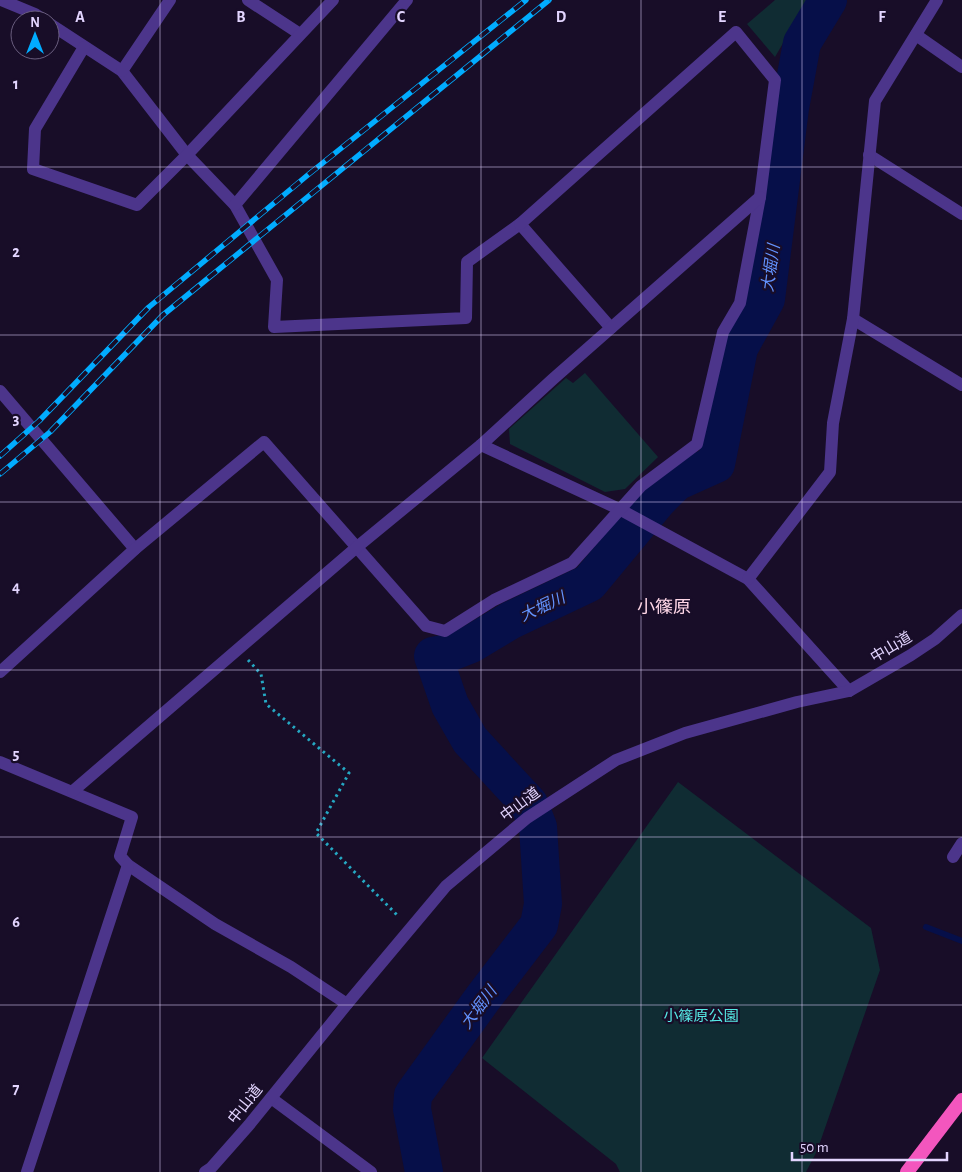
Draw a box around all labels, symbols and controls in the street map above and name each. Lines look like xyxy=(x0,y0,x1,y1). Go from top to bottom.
text: A xyxy=(75,9,85,25)
text: B xyxy=(236,9,246,25)
text: C xyxy=(397,9,406,25)
text: D xyxy=(556,9,567,25)
text: E xyxy=(718,9,726,25)
text: F xyxy=(878,9,886,25)
north arrow xyxy=(10,10,60,60)
text: N xyxy=(30,16,40,30)
text: 1 xyxy=(13,76,19,92)
water label: 大堀川 xyxy=(759,241,783,293)
text: 2 xyxy=(12,244,20,260)
text: 3 xyxy=(13,411,20,427)
text: 4 xyxy=(12,579,20,595)
water label: 大堀川 xyxy=(517,588,569,624)
district label: 小篠原 xyxy=(637,598,691,617)
street label: 中山道 xyxy=(868,629,914,665)
text: 5 xyxy=(13,746,20,762)
street label: 中山道 xyxy=(497,784,543,824)
text: 6 xyxy=(12,914,20,930)
water label: 大堀川 xyxy=(457,981,501,1032)
park label: 小篠原公園 xyxy=(663,1008,739,1024)
text: 7 xyxy=(13,1081,20,1097)
street label: 中山道 xyxy=(225,1081,265,1127)
scale bar xyxy=(792,1130,947,1162)
text: 50 m xyxy=(800,1140,829,1155)

